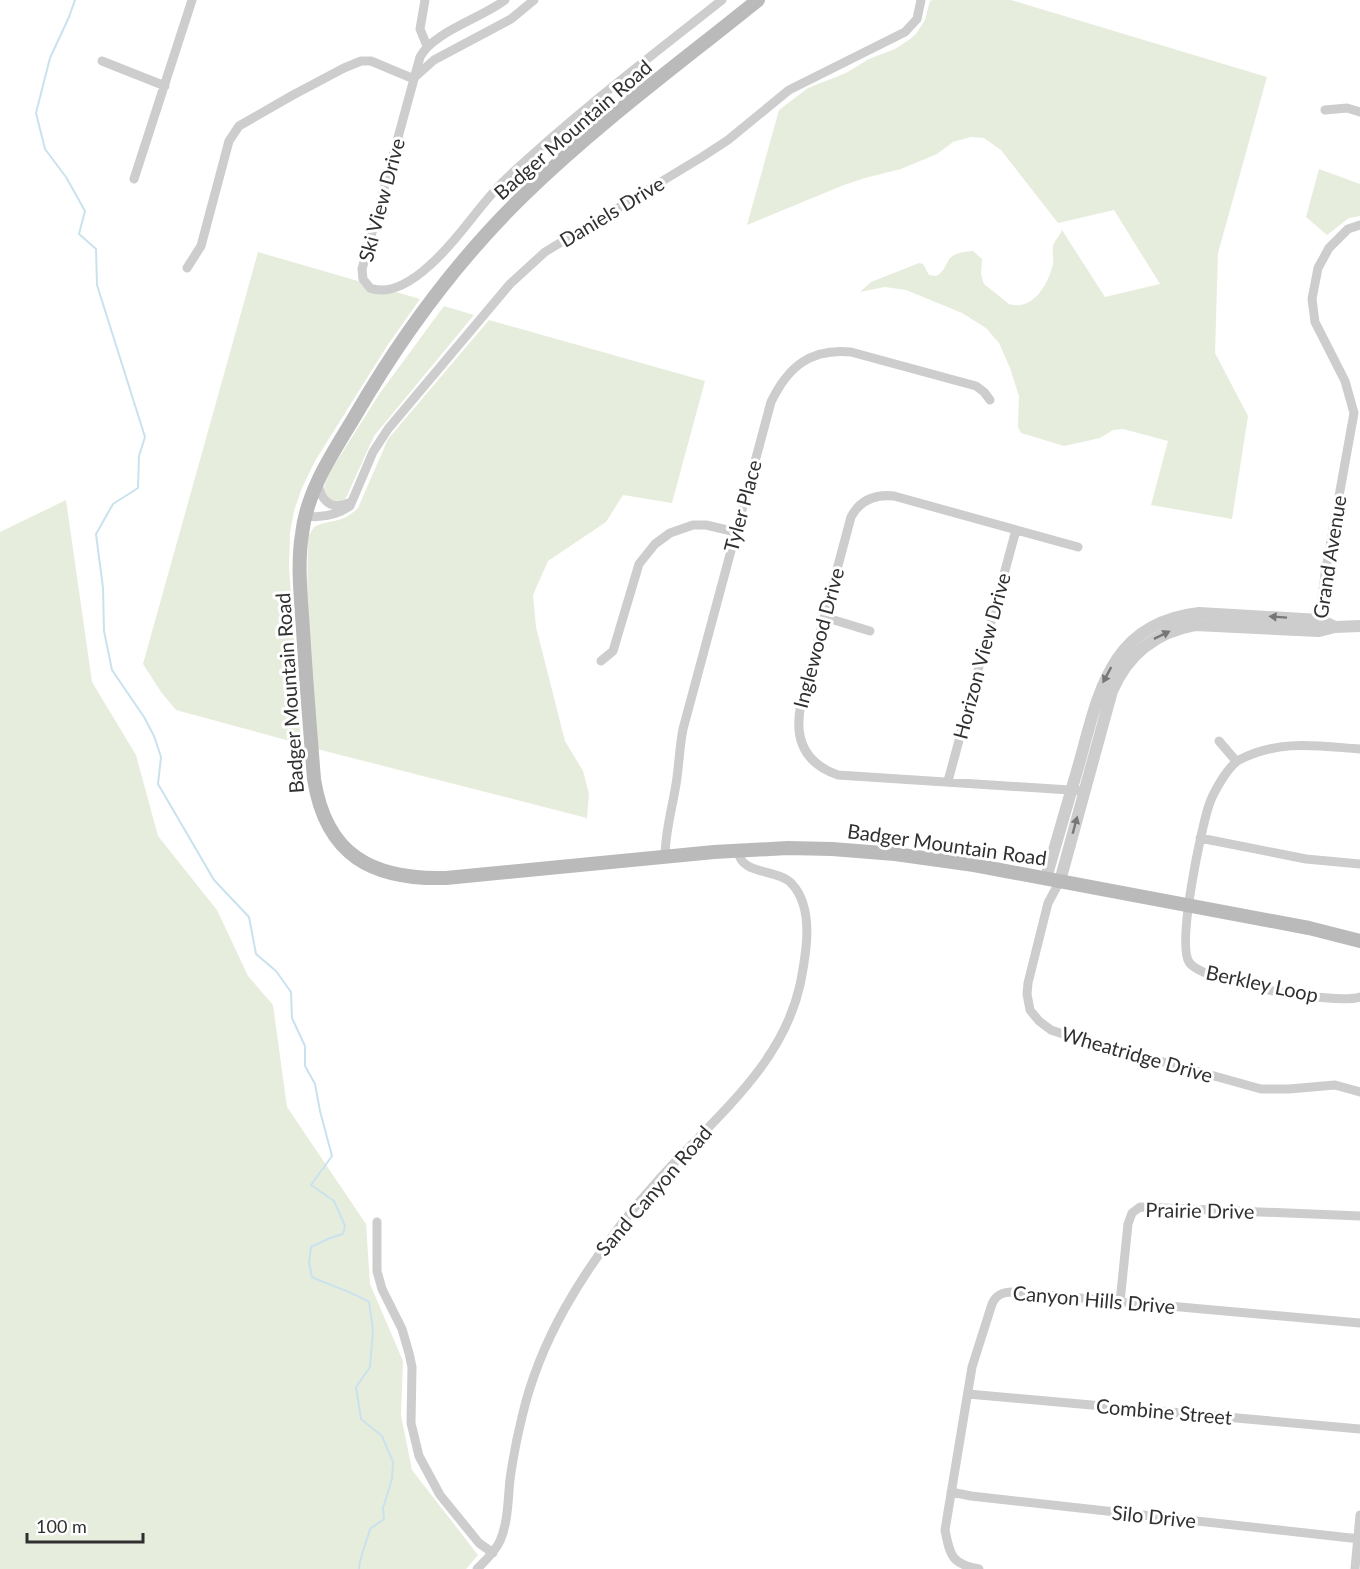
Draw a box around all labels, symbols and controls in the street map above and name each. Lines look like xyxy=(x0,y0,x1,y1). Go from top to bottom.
street label: Badger Mountain Road xyxy=(489,54,656,204)
street label: Ski View Drive xyxy=(353,135,409,264)
street label: Daniels Drive xyxy=(555,171,668,252)
street label: Tyler Place xyxy=(718,457,766,554)
street label: Grand Avenue xyxy=(1307,493,1351,620)
street label: Inglewood Drive xyxy=(788,565,848,711)
street label: Horizon View Drive xyxy=(947,570,1015,741)
street label: Badger Mountain Road xyxy=(270,592,308,794)
one-way arrow xyxy=(1268,613,1287,622)
one-way arrow xyxy=(1154,631,1171,640)
one-way arrow xyxy=(1102,667,1112,684)
one-way arrow xyxy=(1071,816,1080,834)
street label: Badger Mountain Road xyxy=(846,818,1048,870)
street label: Berkley Loop xyxy=(1204,959,1321,1007)
street label: Wheatridge Drive xyxy=(1059,1021,1216,1087)
street label: Sand Canyon Road xyxy=(590,1120,716,1260)
street label: Prairie Drive xyxy=(1145,1197,1255,1223)
street label: Canyon Hills Drive xyxy=(1012,1280,1176,1318)
street label: Combine Street xyxy=(1095,1393,1233,1429)
street label: Silo Drive xyxy=(1111,1500,1197,1532)
scale bar xyxy=(27,1506,142,1544)
text: 100 m xyxy=(36,1515,87,1537)

